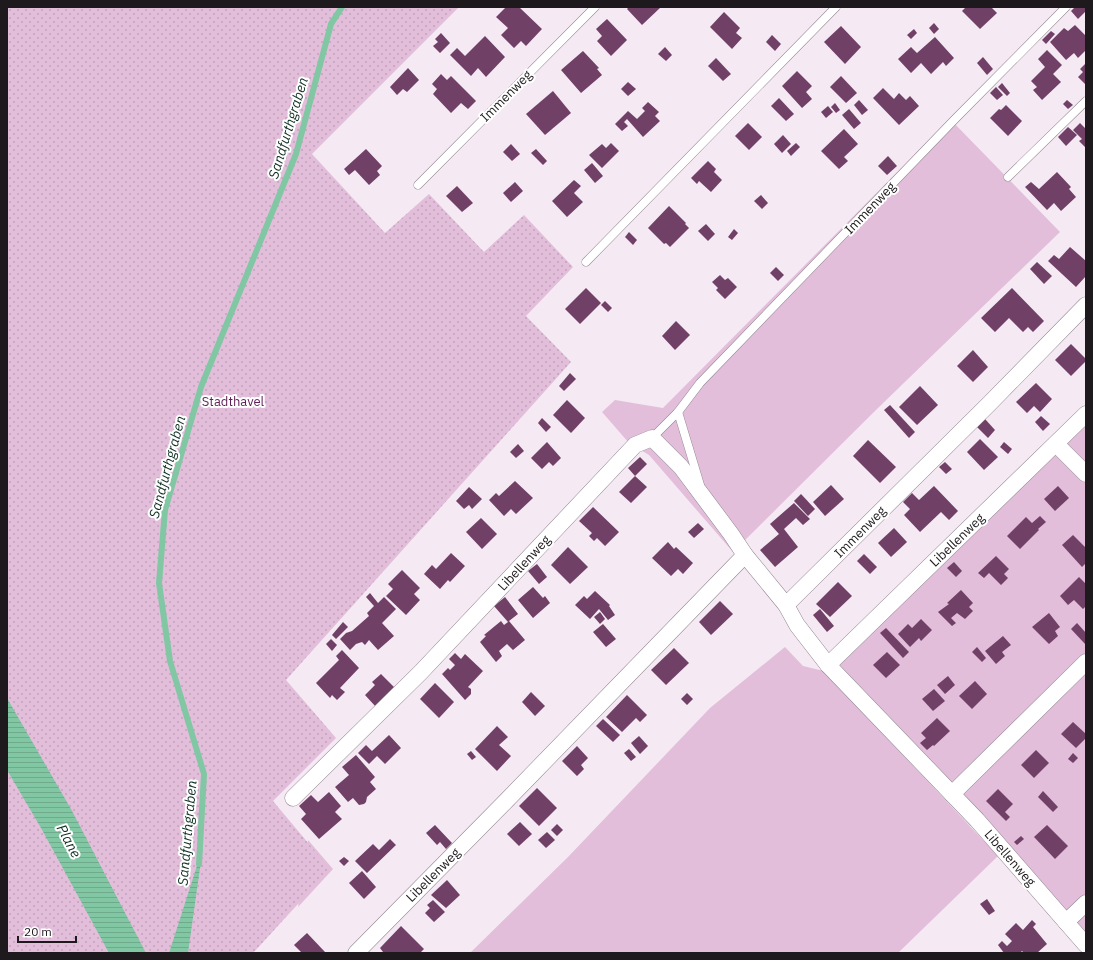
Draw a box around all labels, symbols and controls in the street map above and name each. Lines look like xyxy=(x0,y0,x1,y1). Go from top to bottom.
street label: Immenweg xyxy=(477,66,536,125)
water label: Sandfurthgraben xyxy=(264,75,312,181)
street label: Immenweg xyxy=(841,178,899,238)
park label: Stadthavel xyxy=(202,393,265,410)
water label: Sandfurthgraben xyxy=(145,414,189,520)
street label: Immenweg xyxy=(831,502,890,561)
street label: Libellenweg xyxy=(926,510,988,570)
street label: Libellenweg xyxy=(494,532,554,594)
water label: Sandfurthgraben xyxy=(173,780,201,886)
water label: Plane xyxy=(53,821,85,861)
street label: Libellenweg xyxy=(981,826,1039,890)
street label: Libellenweg xyxy=(402,844,464,906)
scale bar xyxy=(18,918,76,944)
text: 20 m xyxy=(24,924,52,939)

